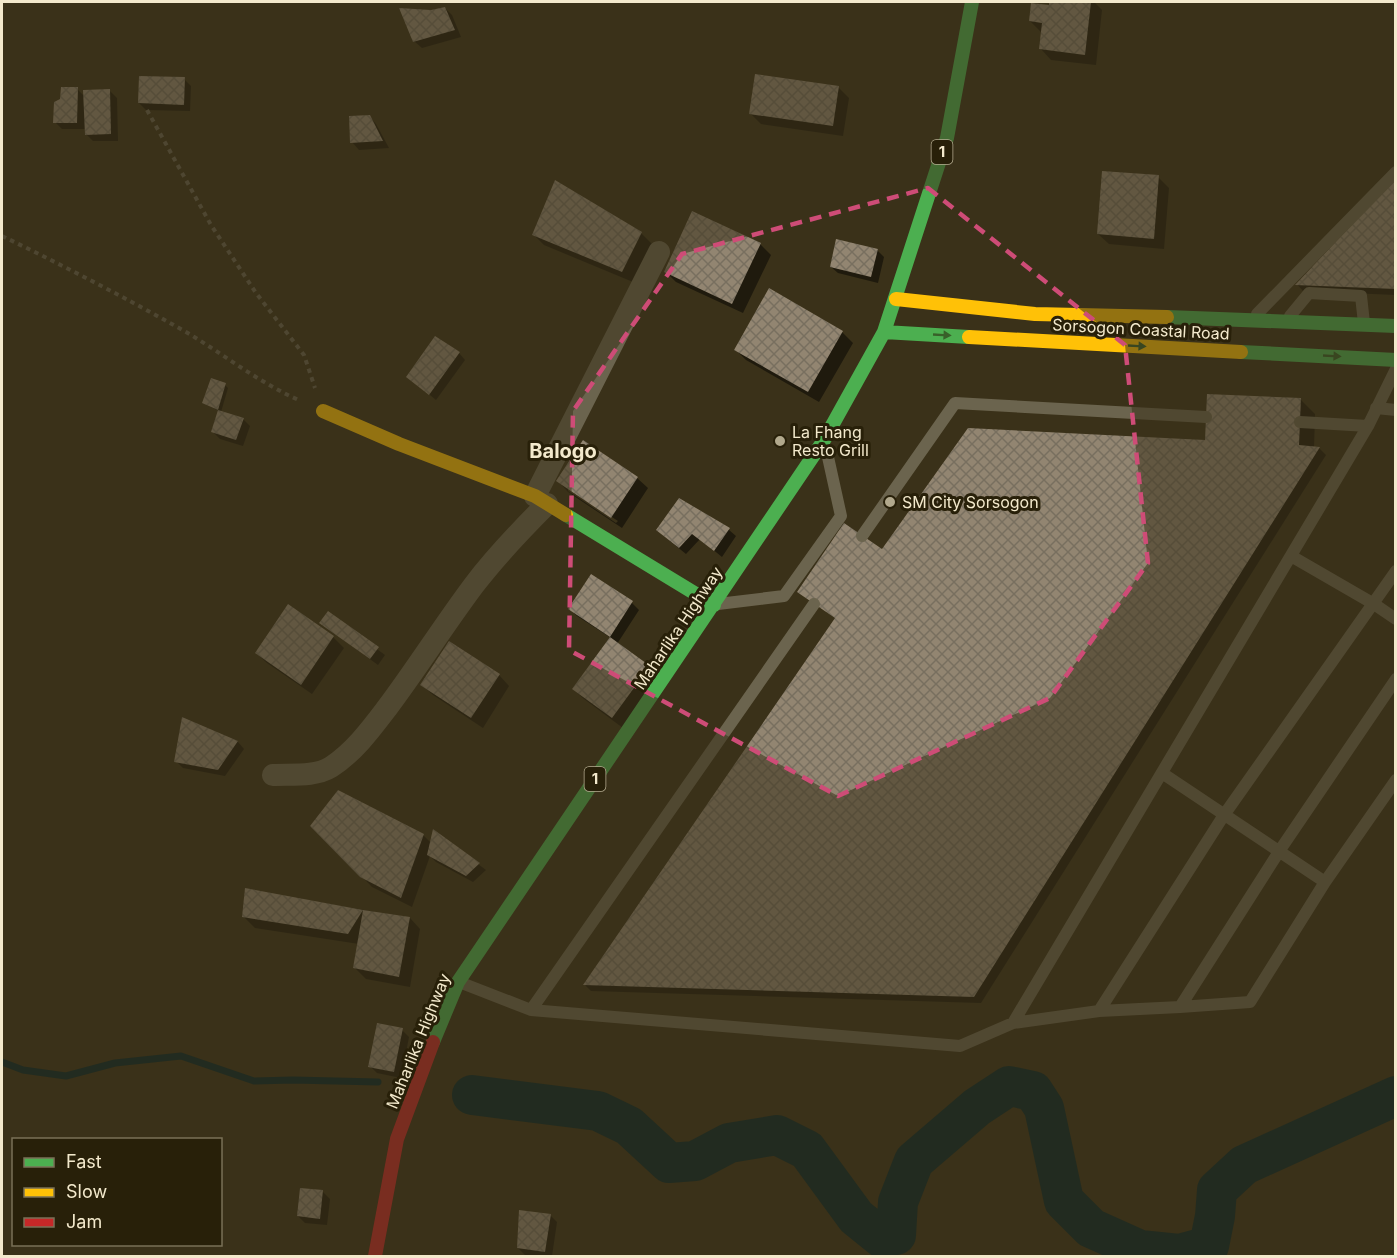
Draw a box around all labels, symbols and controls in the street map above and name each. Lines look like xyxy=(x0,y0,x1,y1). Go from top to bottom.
road number: 1 xyxy=(932,140,952,164)
street label: Sorsogon Coastal Road xyxy=(1052,314,1230,344)
one-way arrow xyxy=(933,330,952,340)
one-way arrow xyxy=(1128,341,1147,350)
one-way arrow xyxy=(1322,352,1341,361)
place label: La Fhang Resto Grill xyxy=(792,422,869,460)
marker: La Fhang Resto Grill xyxy=(773,434,787,448)
district label: Balogo xyxy=(529,439,597,463)
place label: SM City Sorsogon xyxy=(902,492,1039,512)
marker: SM City Sorsogon xyxy=(883,495,897,509)
street label: Maharlika Highway xyxy=(629,563,727,693)
road number: 1 xyxy=(584,767,606,791)
street label: Maharlika Highway xyxy=(382,970,454,1112)
legend xyxy=(12,1138,222,1246)
text: Fast xyxy=(66,1151,102,1172)
text: Slow xyxy=(66,1181,107,1202)
text: Jam xyxy=(66,1211,102,1232)

